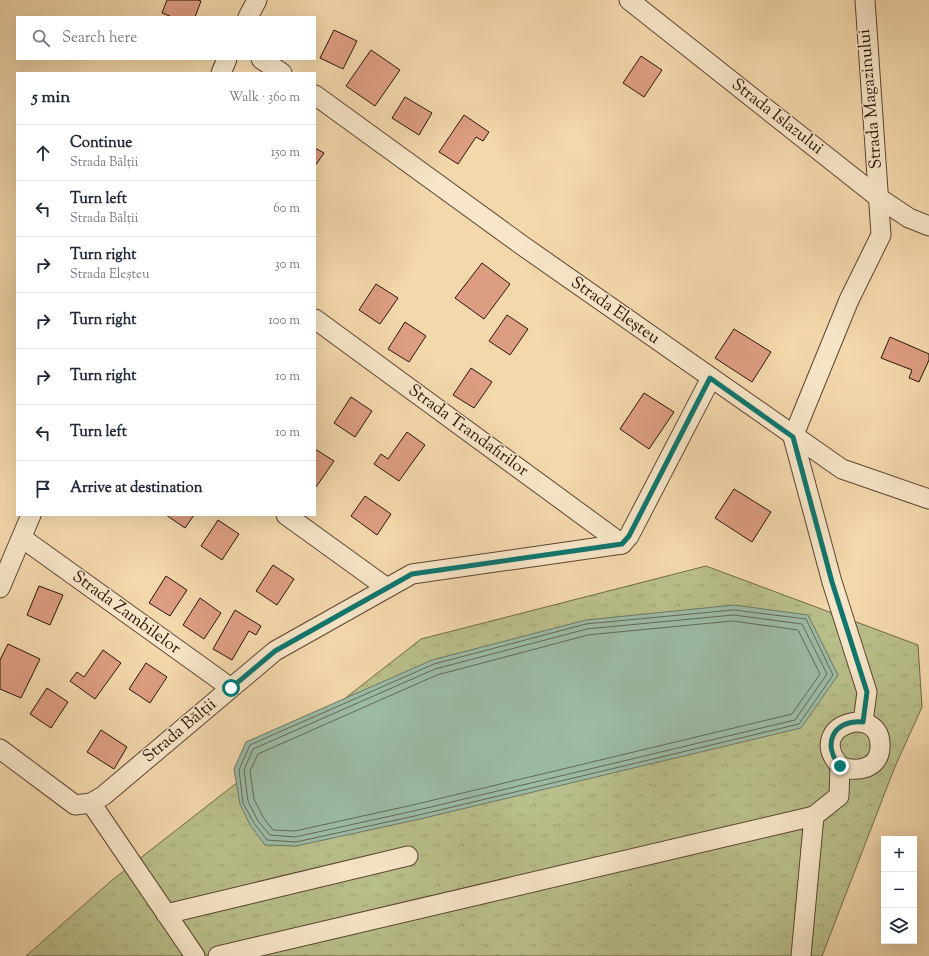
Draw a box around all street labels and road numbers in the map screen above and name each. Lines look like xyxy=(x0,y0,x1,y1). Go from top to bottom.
street label: Strada Magazinului xyxy=(853,28,889,170)
street label: Strada Islazului xyxy=(726,73,828,161)
street label: Strada Eleșteu xyxy=(566,271,665,351)
street label: Strada Trandafirilor xyxy=(403,379,534,483)
street label: Strada Zambilelor xyxy=(67,565,186,661)
street label: Strada Bălții xyxy=(138,693,222,769)

